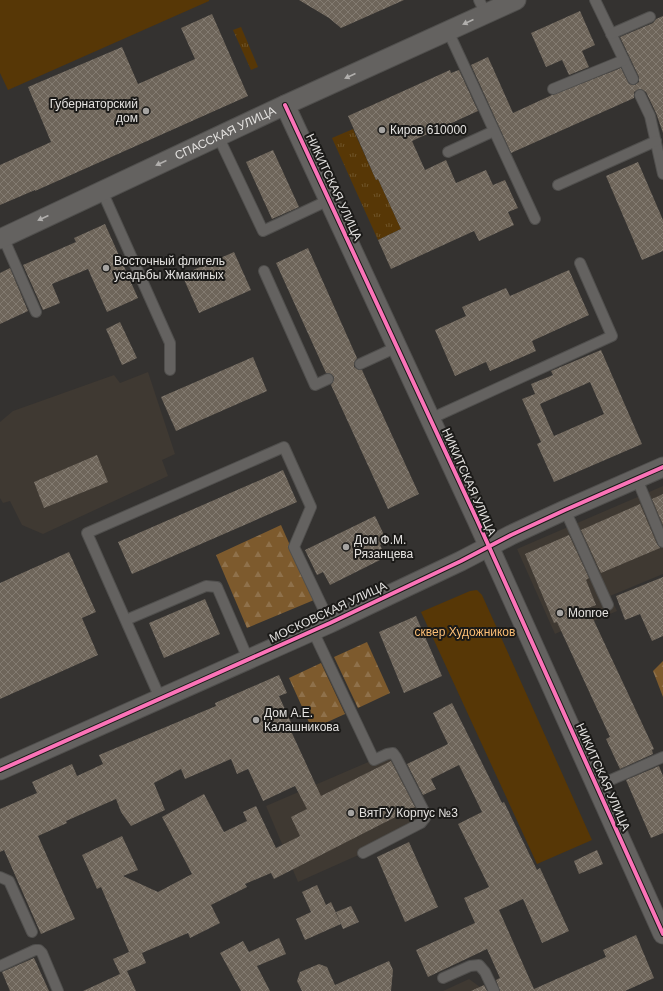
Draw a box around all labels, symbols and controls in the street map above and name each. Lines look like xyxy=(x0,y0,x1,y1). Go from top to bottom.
one-way arrow xyxy=(463,19,474,25)
one-way arrow xyxy=(343,73,355,79)
place label: Губернаторский дом xyxy=(50,97,138,125)
street label: СПАССКАЯ УЛИЦА xyxy=(173,103,278,163)
marker: Губернаторский дом xyxy=(141,106,151,116)
place label: Киров 610000 xyxy=(390,123,467,137)
marker: Киров 610000 xyxy=(377,125,387,135)
street label: НИКИТСКАЯ УЛИЦА xyxy=(303,131,365,243)
one-way arrow xyxy=(155,160,167,166)
one-way arrow xyxy=(38,215,49,221)
place label: Восточный флигель усадьбы Жмакиных xyxy=(114,254,225,282)
marker: Восточный флигель усадьбы Жмакиных xyxy=(101,263,111,273)
street label: НИКИТСКАЯ УЛИЦА xyxy=(439,426,499,538)
place label: Дом Ф.М. Рязанцева xyxy=(354,533,414,561)
marker: Дом Ф.М. Рязанцева xyxy=(341,542,351,552)
street label: МОСКОВСКАЯ УЛИЦА xyxy=(267,579,389,645)
place label: Monroe xyxy=(568,606,609,620)
marker: Monroe xyxy=(555,608,565,618)
park label: сквер Художников xyxy=(415,625,515,639)
place label: Дом А.Е. Калашникова xyxy=(264,706,340,734)
marker: Дом А.Е. Калашникова xyxy=(251,715,261,725)
street label: НИКИТСКАЯ УЛИЦА xyxy=(573,721,633,833)
place label: ВятГУ Корпус №3 xyxy=(359,806,458,820)
marker: ВятГУ Корпус №3 xyxy=(346,808,356,818)

